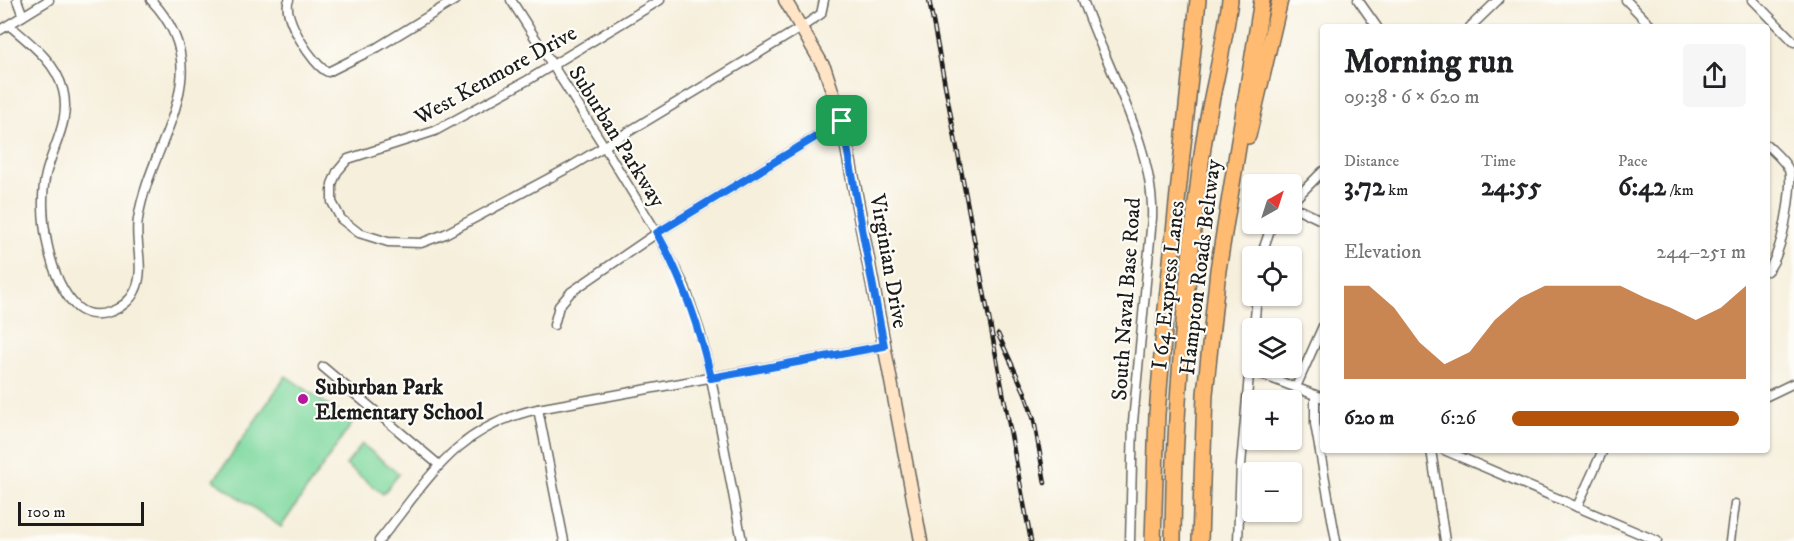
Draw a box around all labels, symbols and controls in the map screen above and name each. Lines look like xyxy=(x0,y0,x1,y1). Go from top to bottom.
street label: West Kenmore Drive xyxy=(409,20,582,132)
text: Morning run xyxy=(1344,42,1513,83)
button: share xyxy=(1683,44,1746,107)
street label: Suburban Parkway xyxy=(562,61,671,213)
text: 09:38 · 6 × 620 m xyxy=(1344,85,1480,110)
pin xyxy=(816,95,867,146)
icon: arrive xyxy=(825,104,858,137)
text: Distance xyxy=(1344,151,1399,171)
text: Time xyxy=(1481,151,1516,171)
text: Pace xyxy=(1618,151,1648,171)
street label: Hampton Roads Beltway xyxy=(1174,157,1227,377)
text: 3.72 xyxy=(1344,171,1385,204)
text: 24:55 xyxy=(1481,171,1541,204)
text: 6:42 xyxy=(1618,171,1666,204)
north arrow xyxy=(1242,174,1302,234)
map controls xyxy=(1242,174,1302,522)
text: km xyxy=(1385,180,1408,200)
text: /km xyxy=(1666,180,1694,200)
street label: Virginian Drive xyxy=(863,191,914,330)
street label: South Naval Base Road xyxy=(1106,197,1147,401)
street label: I 64 Express Lanes xyxy=(1146,199,1191,371)
text: Elevation xyxy=(1344,240,1421,265)
text: 244–251 m xyxy=(1656,240,1746,265)
button: locate xyxy=(1242,246,1302,306)
button: layers xyxy=(1242,318,1302,378)
place label: Suburban Park Elementary School xyxy=(315,374,484,426)
button: + xyxy=(1242,390,1302,450)
marker: Suburban Park Elementary School xyxy=(296,392,310,406)
text: 620 m xyxy=(1344,406,1394,431)
text: 6:26 xyxy=(1440,406,1476,431)
button: − xyxy=(1242,462,1302,522)
scale bar xyxy=(18,499,144,526)
text: 100 m xyxy=(27,502,66,522)

